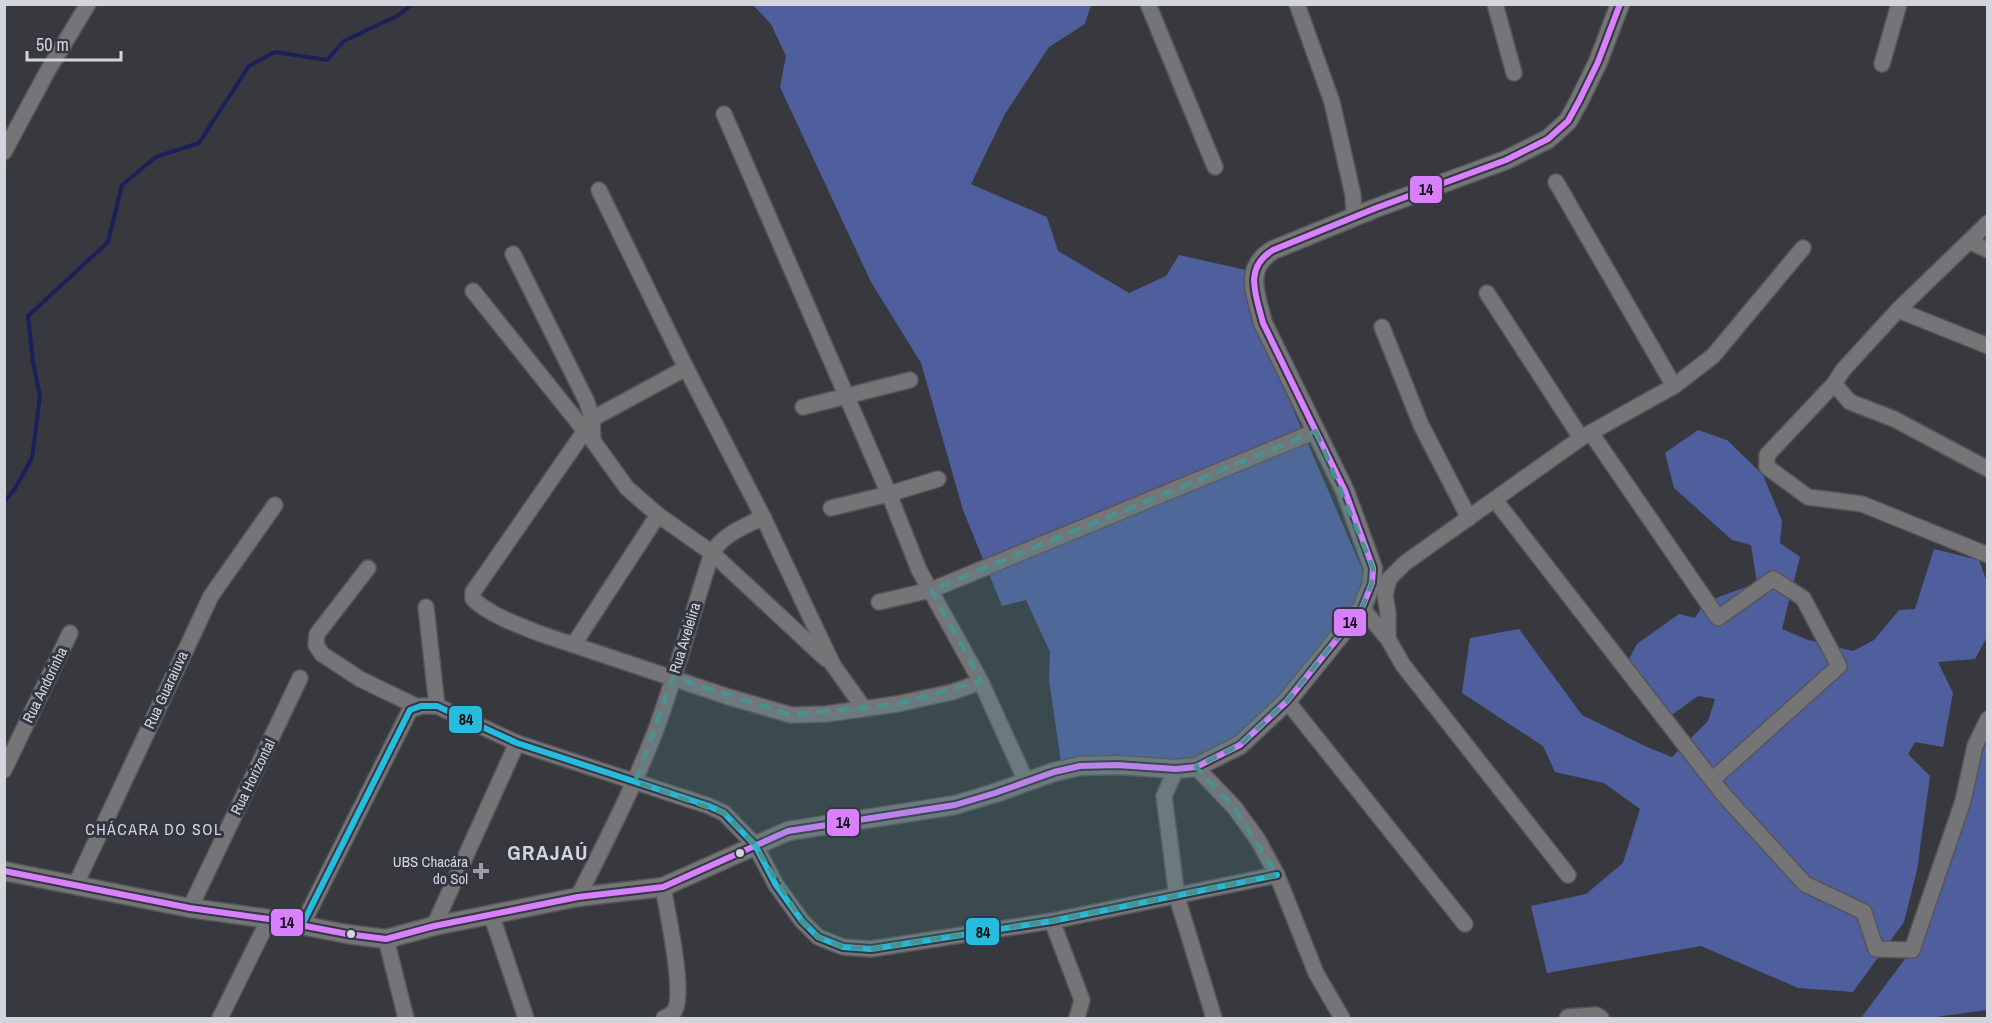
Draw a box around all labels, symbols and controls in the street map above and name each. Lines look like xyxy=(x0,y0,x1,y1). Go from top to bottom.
scale bar xyxy=(27,24,122,62)
text: 50 m xyxy=(36,32,69,57)
line badge: 14 xyxy=(1409,175,1443,204)
text: 14 xyxy=(1419,178,1434,200)
street label: Rua Avelelira xyxy=(664,600,705,676)
line badge: 14 xyxy=(1333,608,1367,637)
text: 14 xyxy=(1343,611,1358,633)
street label: Rua Andorinha xyxy=(17,643,72,726)
street label: Rua Guaraiuva xyxy=(138,647,193,732)
line badge: 84 xyxy=(448,705,483,734)
text: 84 xyxy=(459,708,474,730)
street label: Rua Horizontal xyxy=(225,735,280,818)
line badge: 14 xyxy=(826,808,860,837)
text: 14 xyxy=(836,811,851,833)
district label: CHÁCARA DO SOL xyxy=(85,818,223,840)
district label: GRAJAÚ xyxy=(507,838,589,867)
unlabelled marker xyxy=(734,847,746,859)
place label: UBS Chacára do Sol xyxy=(393,851,468,889)
marker: UBS Chacára do Sol xyxy=(472,862,490,880)
line badge: 14 xyxy=(270,908,304,937)
text: 14 xyxy=(280,911,295,933)
line badge: 84 xyxy=(965,917,1000,946)
text: 84 xyxy=(976,921,991,943)
unlabelled marker xyxy=(345,928,357,940)

